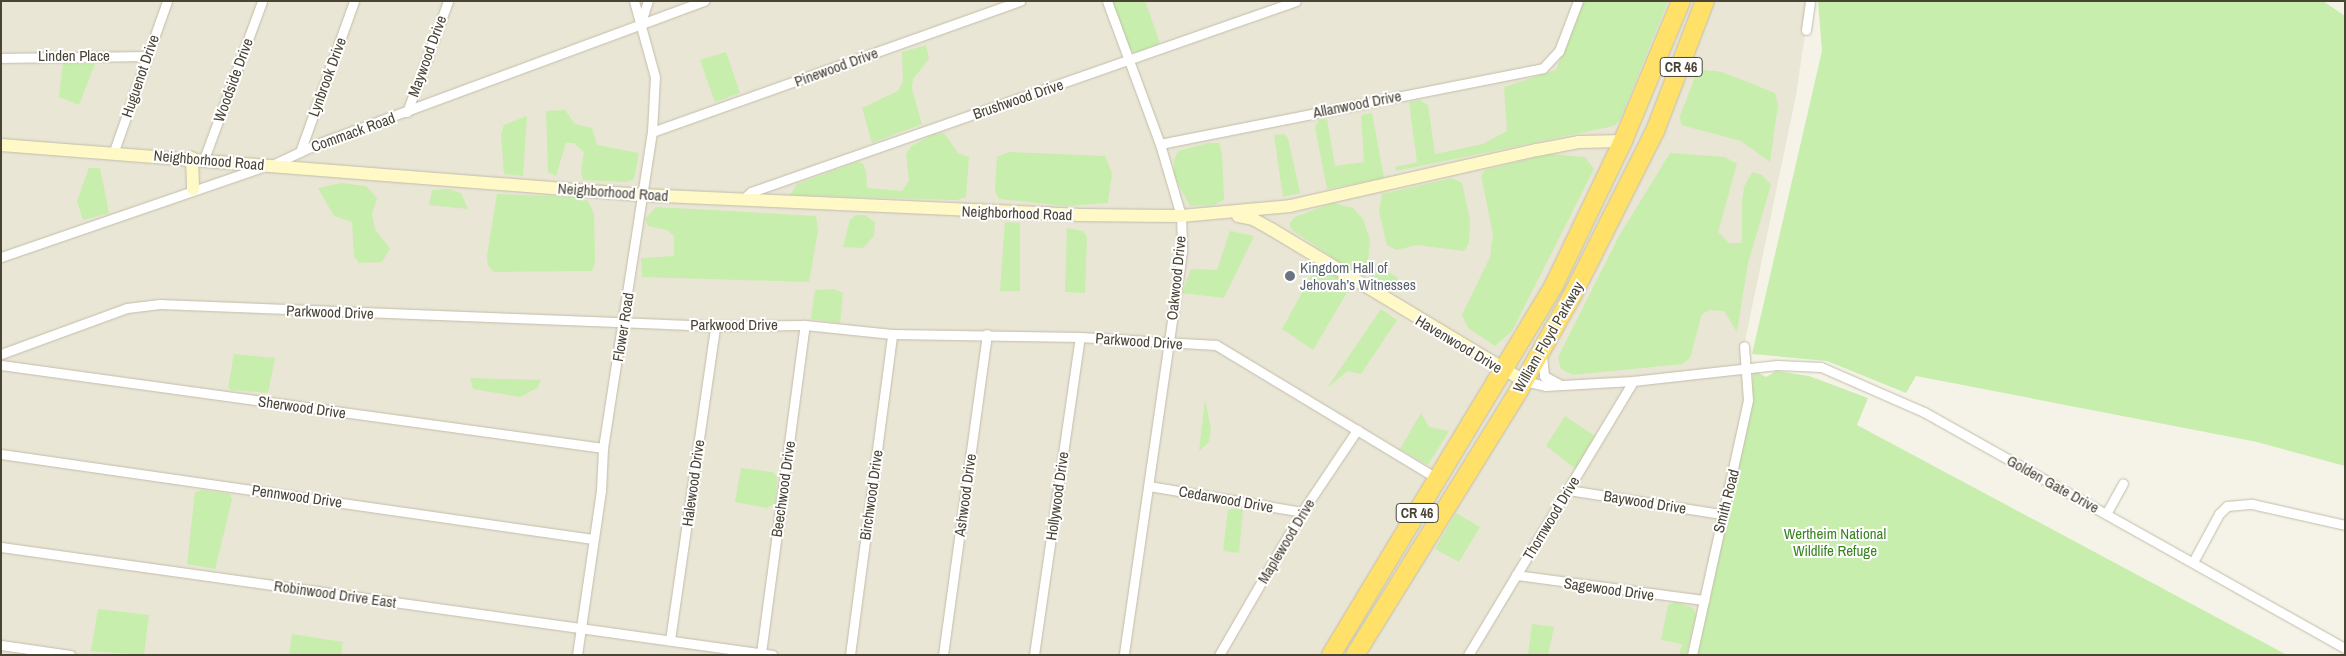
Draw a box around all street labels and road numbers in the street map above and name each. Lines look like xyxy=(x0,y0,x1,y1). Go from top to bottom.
street label: Maywood Drive xyxy=(404,13,450,99)
street label: Huguenot Drive xyxy=(117,32,163,120)
street label: Lynbrook Drive xyxy=(304,35,350,119)
street label: Woodside Drive xyxy=(209,36,257,124)
street label: Pinewood Drive xyxy=(792,44,880,90)
street label: Linden Place xyxy=(38,47,110,65)
road number: CR 46 xyxy=(1658,56,1704,78)
street label: Brushwood Drive xyxy=(970,75,1066,123)
street label: Allanwood Drive xyxy=(1311,87,1403,121)
street label: Commack Road xyxy=(308,108,398,156)
street label: Neighborhood Road xyxy=(153,146,265,174)
street label: Neighborhood Road xyxy=(557,179,669,205)
street label: Neighborhood Road xyxy=(961,202,1073,224)
street label: Oakwood Drive xyxy=(1163,235,1189,321)
street label: William Floyd Parkway xyxy=(1509,278,1587,396)
street label: Flower Road xyxy=(609,291,637,363)
street label: Parkwood Drive xyxy=(286,301,374,323)
street label: Havenwood Drive xyxy=(1412,311,1506,377)
street label: Parkwood Drive xyxy=(690,316,778,334)
street label: Parkwood Drive xyxy=(1095,329,1183,353)
street label: Sherwood Drive xyxy=(257,392,347,422)
street label: Halewood Drive xyxy=(678,438,708,528)
street label: Beechwood Drive xyxy=(767,440,799,538)
street label: Birchwood Drive xyxy=(856,449,886,541)
street label: Hollywood Drive xyxy=(1042,450,1072,542)
street label: Golden Gate Drive xyxy=(2004,451,2102,517)
street label: Ashwood Drive xyxy=(950,452,980,538)
street label: Smith Road xyxy=(1709,467,1743,535)
street label: Thornwood Drive xyxy=(1519,473,1583,563)
street label: Pennwood Drive xyxy=(251,481,343,511)
street label: Cedarwood Drive xyxy=(1177,482,1275,516)
street label: Baywood Drive xyxy=(1602,487,1688,517)
street label: Maplewood Drive xyxy=(1254,495,1318,587)
road number: CR 46 xyxy=(1394,502,1440,524)
street label: Sagewood Drive xyxy=(1563,574,1655,604)
street label: Robinwood Drive East xyxy=(273,577,397,611)

